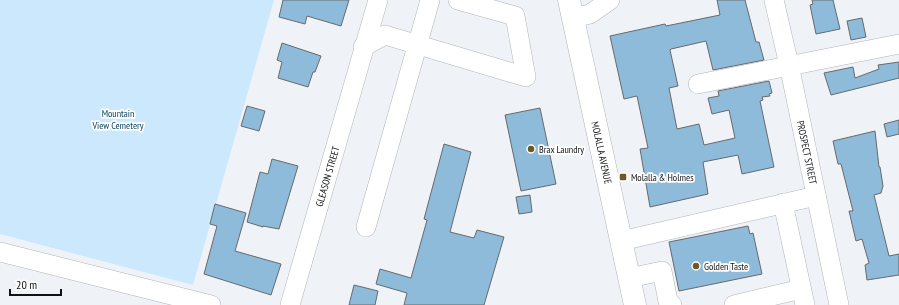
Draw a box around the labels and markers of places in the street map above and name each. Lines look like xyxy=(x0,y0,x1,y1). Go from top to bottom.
place label: Brax Laundry xyxy=(539,143,584,156)
marker: Brax Laundry xyxy=(526,144,536,154)
place label: Molalla & Holmes xyxy=(631,171,694,184)
marker: Molalla & Holmes xyxy=(618,172,628,182)
place label: Golden Taste xyxy=(704,260,748,273)
marker: Golden Taste xyxy=(691,261,701,271)

